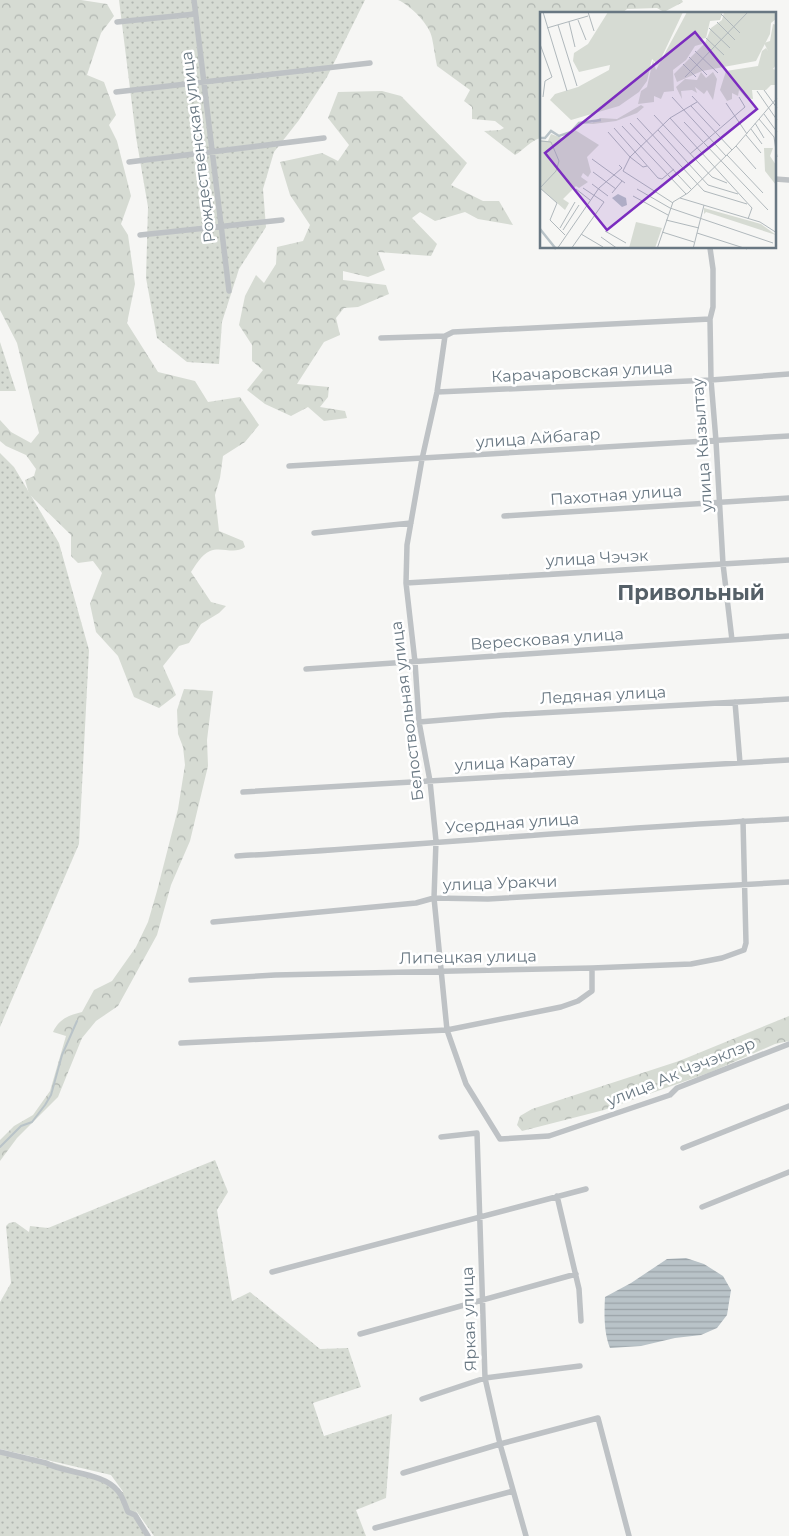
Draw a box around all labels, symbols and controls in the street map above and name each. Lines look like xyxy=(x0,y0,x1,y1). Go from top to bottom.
inset map xyxy=(540,12,776,249)
street label: Рождественская улица xyxy=(177,50,219,244)
street label: Карачаровская улица xyxy=(491,358,673,386)
street label: улица Кызылтау xyxy=(688,377,716,514)
street label: улица Айбагар xyxy=(474,424,601,452)
street label: Пахотная улица xyxy=(549,481,683,509)
street label: улица Чэчэк xyxy=(544,546,649,570)
district label: Привольный xyxy=(617,580,765,605)
street label: Белоствольная улица xyxy=(387,620,427,802)
street label: Вересковая улица xyxy=(470,624,624,654)
street label: Ледяная улица xyxy=(539,682,667,708)
street label: улица Каратау xyxy=(453,749,576,775)
street label: Усердная улица xyxy=(444,809,580,837)
street label: улица Уракчи xyxy=(441,872,558,895)
street label: Липецкая улица xyxy=(399,946,537,968)
street label: улица Ак Чэчэклэр xyxy=(603,1034,758,1111)
street label: Яркая улица xyxy=(458,1266,480,1372)

